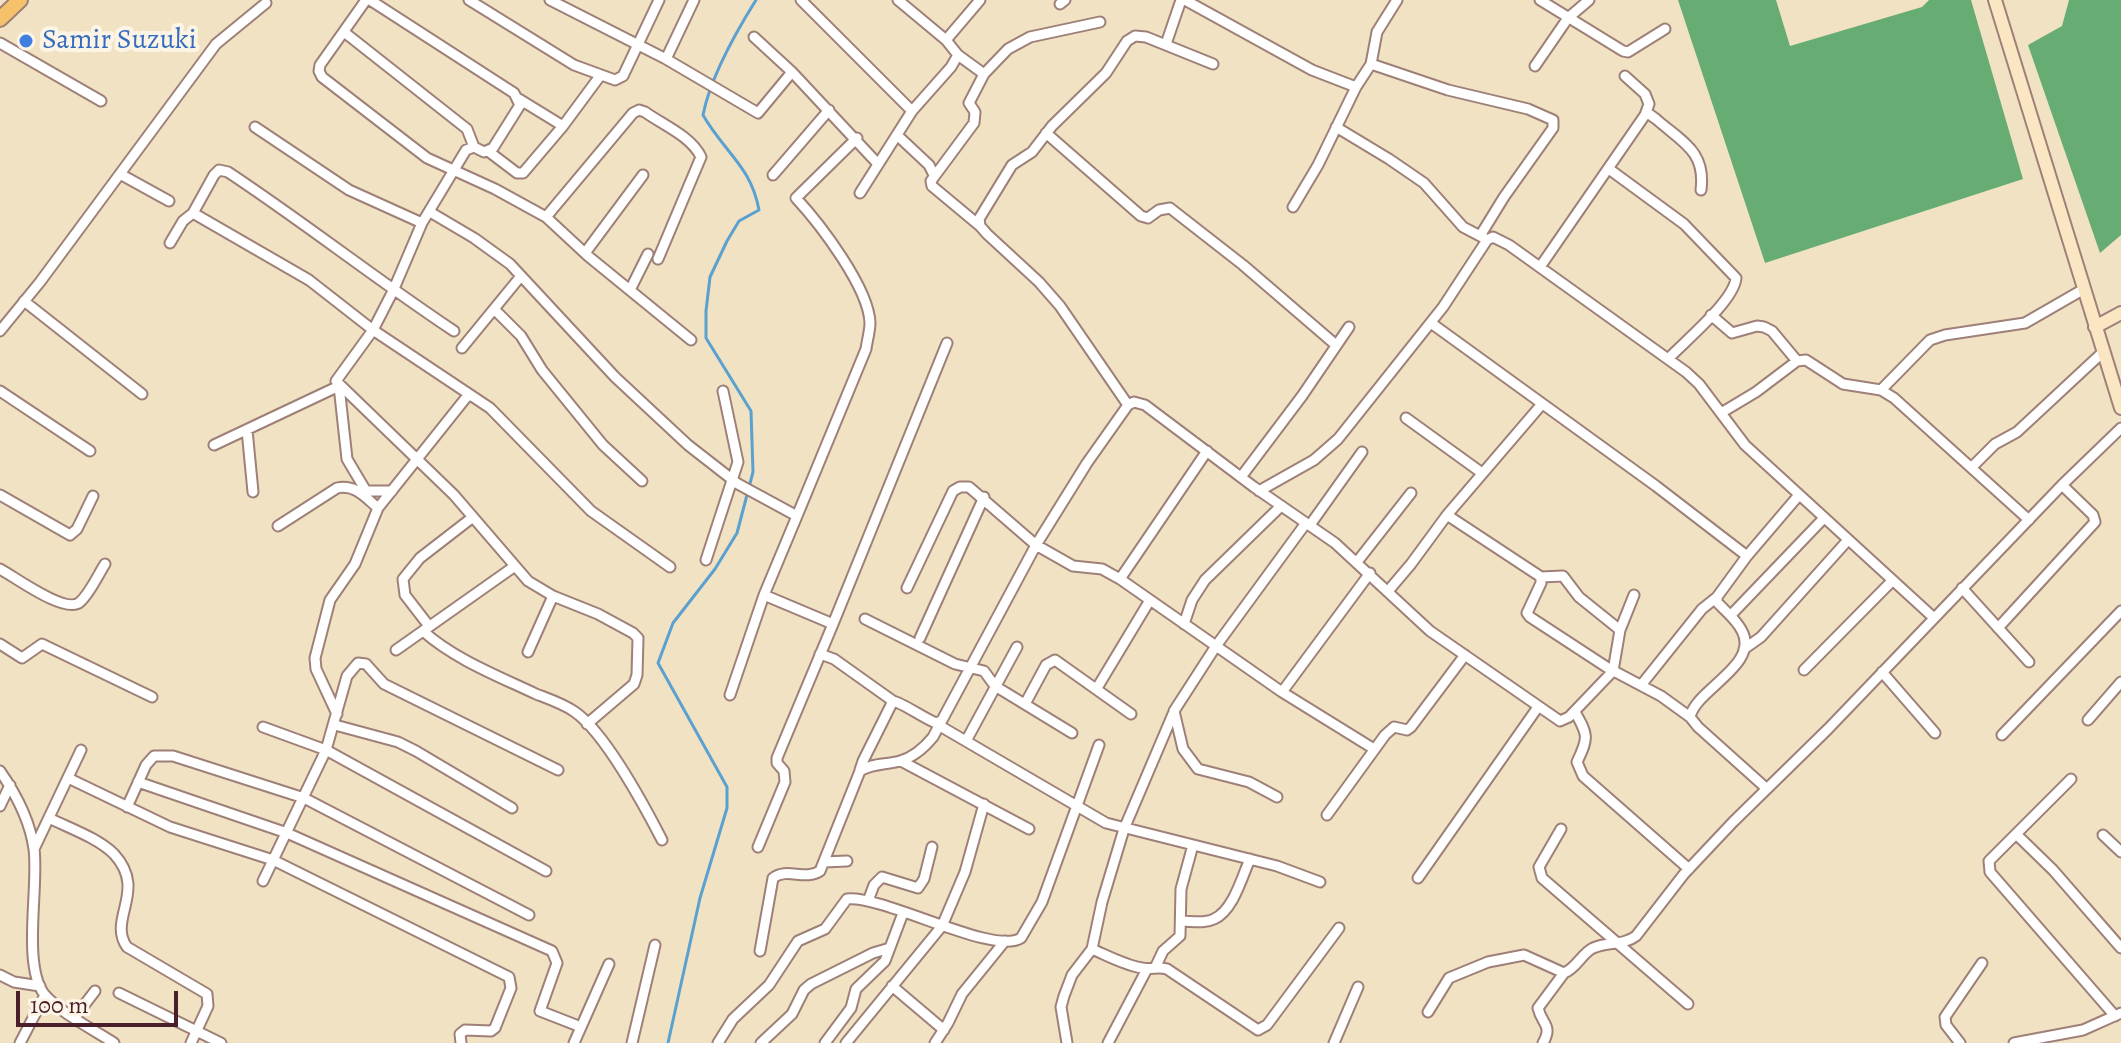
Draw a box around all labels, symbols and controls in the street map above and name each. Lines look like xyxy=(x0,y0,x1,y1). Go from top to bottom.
place label: Samir Suzuki xyxy=(42,24,197,58)
marker: Samir Suzuki xyxy=(17,32,35,50)
scale bar xyxy=(20,975,182,1025)
text: 100 m xyxy=(30,989,89,1021)

